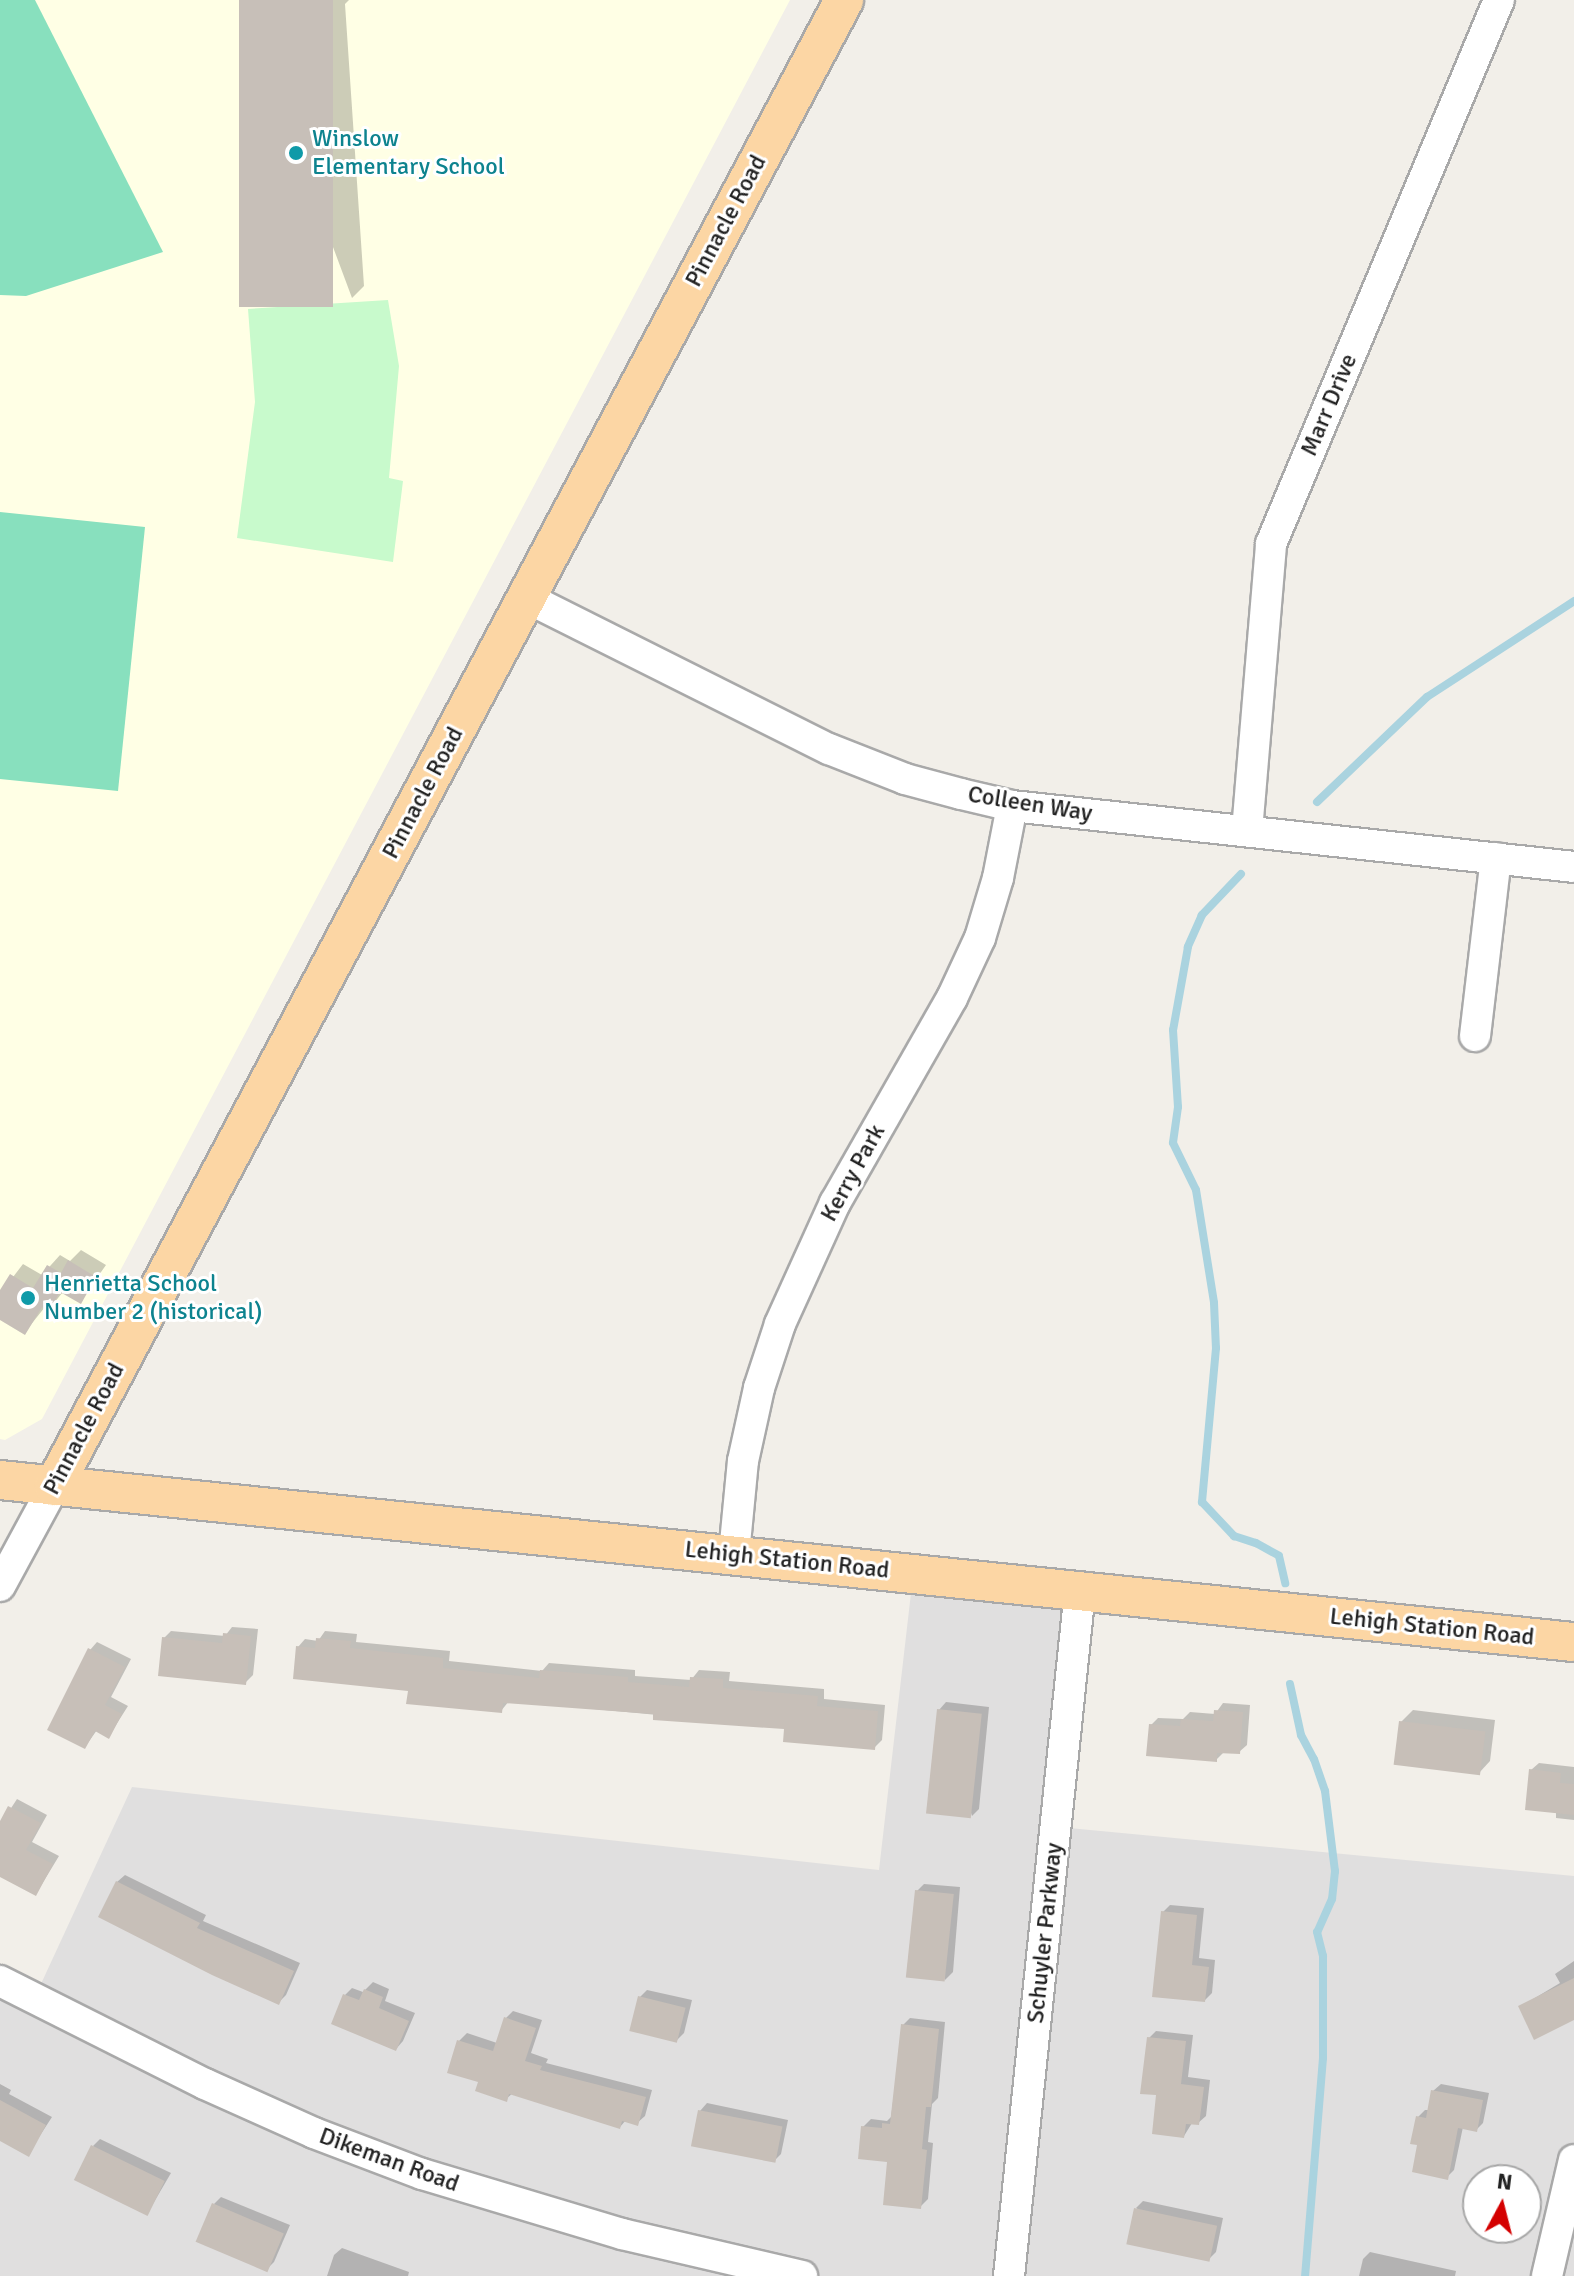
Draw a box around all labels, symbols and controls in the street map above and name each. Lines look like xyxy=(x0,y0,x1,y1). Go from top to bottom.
place label: Winslow Elementary School xyxy=(312,125,505,181)
marker: Winslow Elementary School xyxy=(287,144,305,162)
street label: Pinnacle Road xyxy=(679,150,773,292)
street label: Marr Drive xyxy=(1295,350,1363,460)
street label: Pinnacle Road xyxy=(376,722,470,864)
street label: Colleen Way xyxy=(966,780,1094,828)
street label: Kerry Park xyxy=(815,1119,891,1227)
place label: Henrietta School Number 2 (historical) xyxy=(44,1270,262,1326)
marker: Henrietta School Number 2 (historical) xyxy=(19,1289,37,1307)
street label: Pinnacle Road xyxy=(37,1358,131,1500)
street label: Lehigh Station Road xyxy=(683,1535,891,1585)
street label: Lehigh Station Road xyxy=(1328,1602,1536,1652)
street label: Schuyler Parkway xyxy=(1021,1841,1069,2025)
street label: Dikeman Road xyxy=(315,2121,463,2199)
north arrow xyxy=(1462,2164,1542,2244)
text: N xyxy=(1495,2167,1514,2196)

